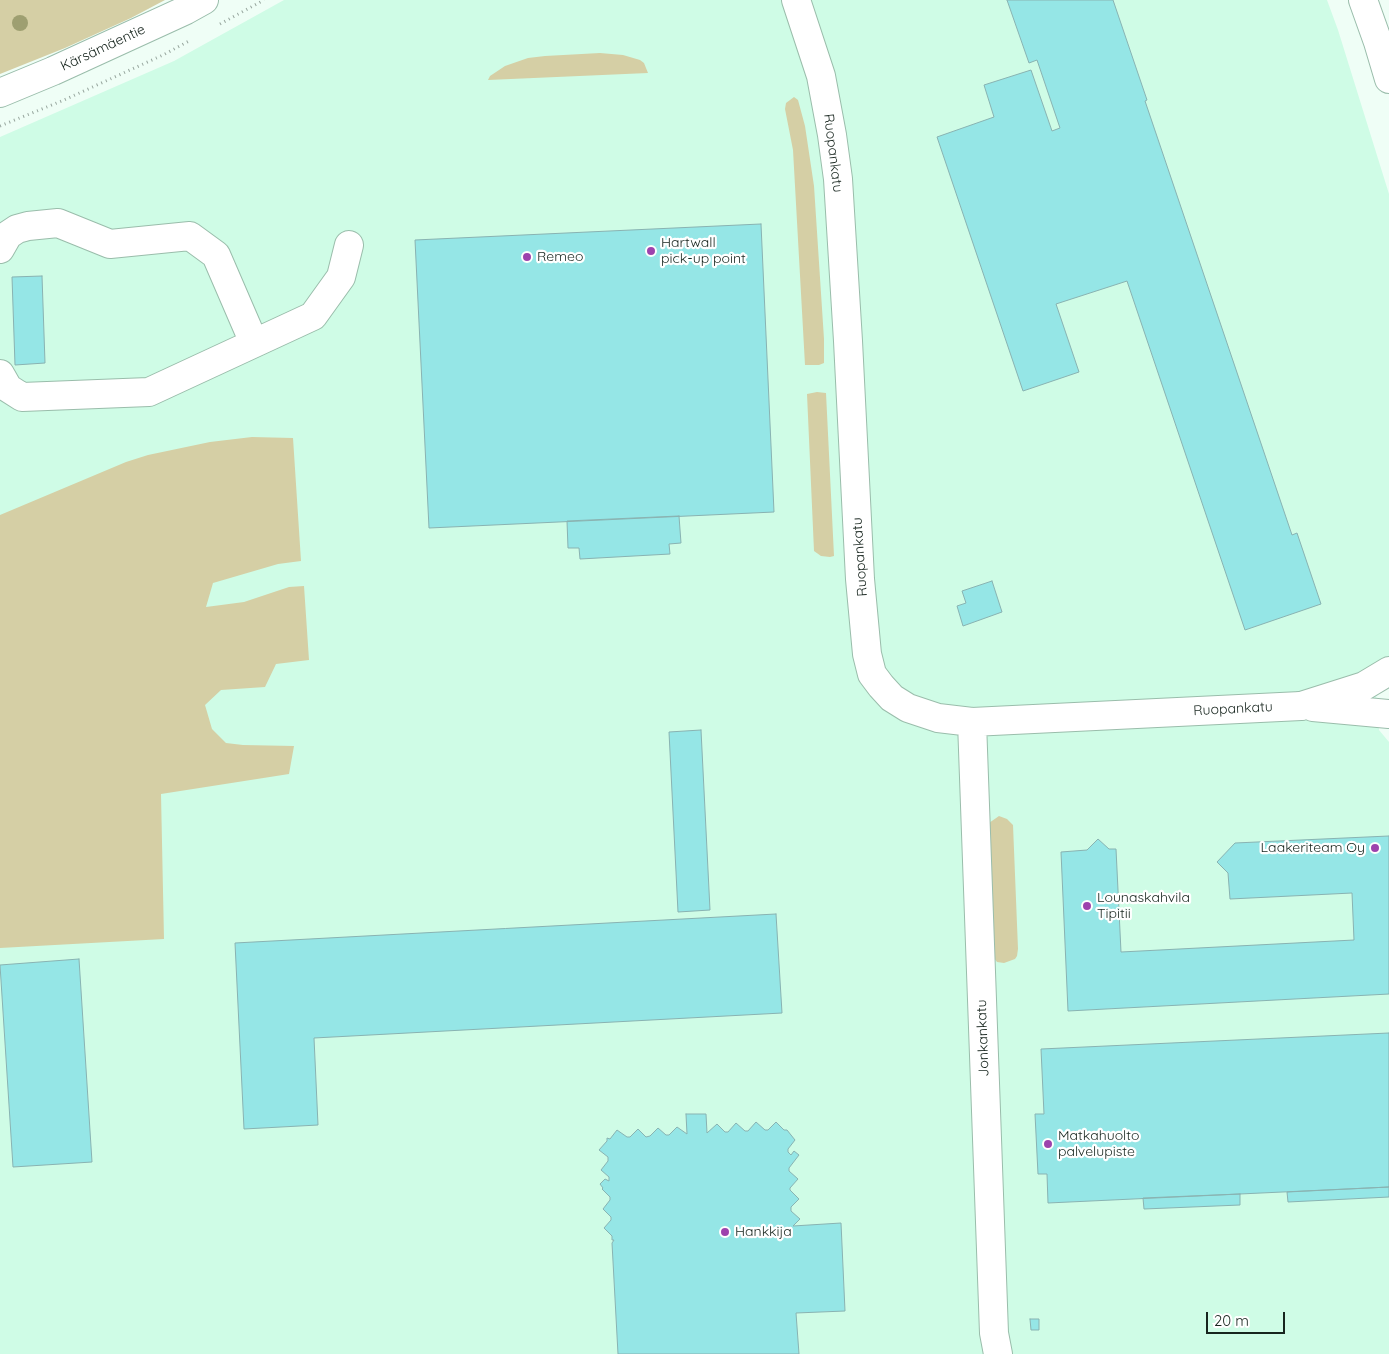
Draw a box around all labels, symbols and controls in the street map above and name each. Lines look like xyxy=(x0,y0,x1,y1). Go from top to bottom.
street label: Kärsämäentie xyxy=(58,21,148,75)
street label: Ruopankatu xyxy=(820,113,846,193)
place label: Hartwall pick-up point xyxy=(661,235,746,268)
marker: Hartwall pick-up point xyxy=(645,245,657,257)
place label: Remeo xyxy=(537,249,583,265)
marker: Remeo xyxy=(521,251,533,263)
street label: Ruopankatu xyxy=(849,517,871,597)
street label: Ruopankatu xyxy=(1193,699,1273,719)
place label: Laakeriteam Oy xyxy=(1261,840,1365,856)
marker: Laakeriteam Oy xyxy=(1369,842,1381,854)
place label: Lounaskahvila Tipitii xyxy=(1097,890,1190,922)
marker: Lounaskahvila Tipitii xyxy=(1081,900,1093,912)
street label: Jonkankatu xyxy=(973,999,993,1077)
place label: Matkahuolto palvelupiste xyxy=(1058,1128,1139,1160)
marker: Matkahuolto palvelupiste xyxy=(1042,1138,1054,1150)
place label: Hankkija xyxy=(735,1224,792,1240)
marker: Hankkija xyxy=(719,1226,731,1238)
scale bar xyxy=(1209,1302,1288,1334)
text: 20 m xyxy=(1214,1311,1249,1330)

